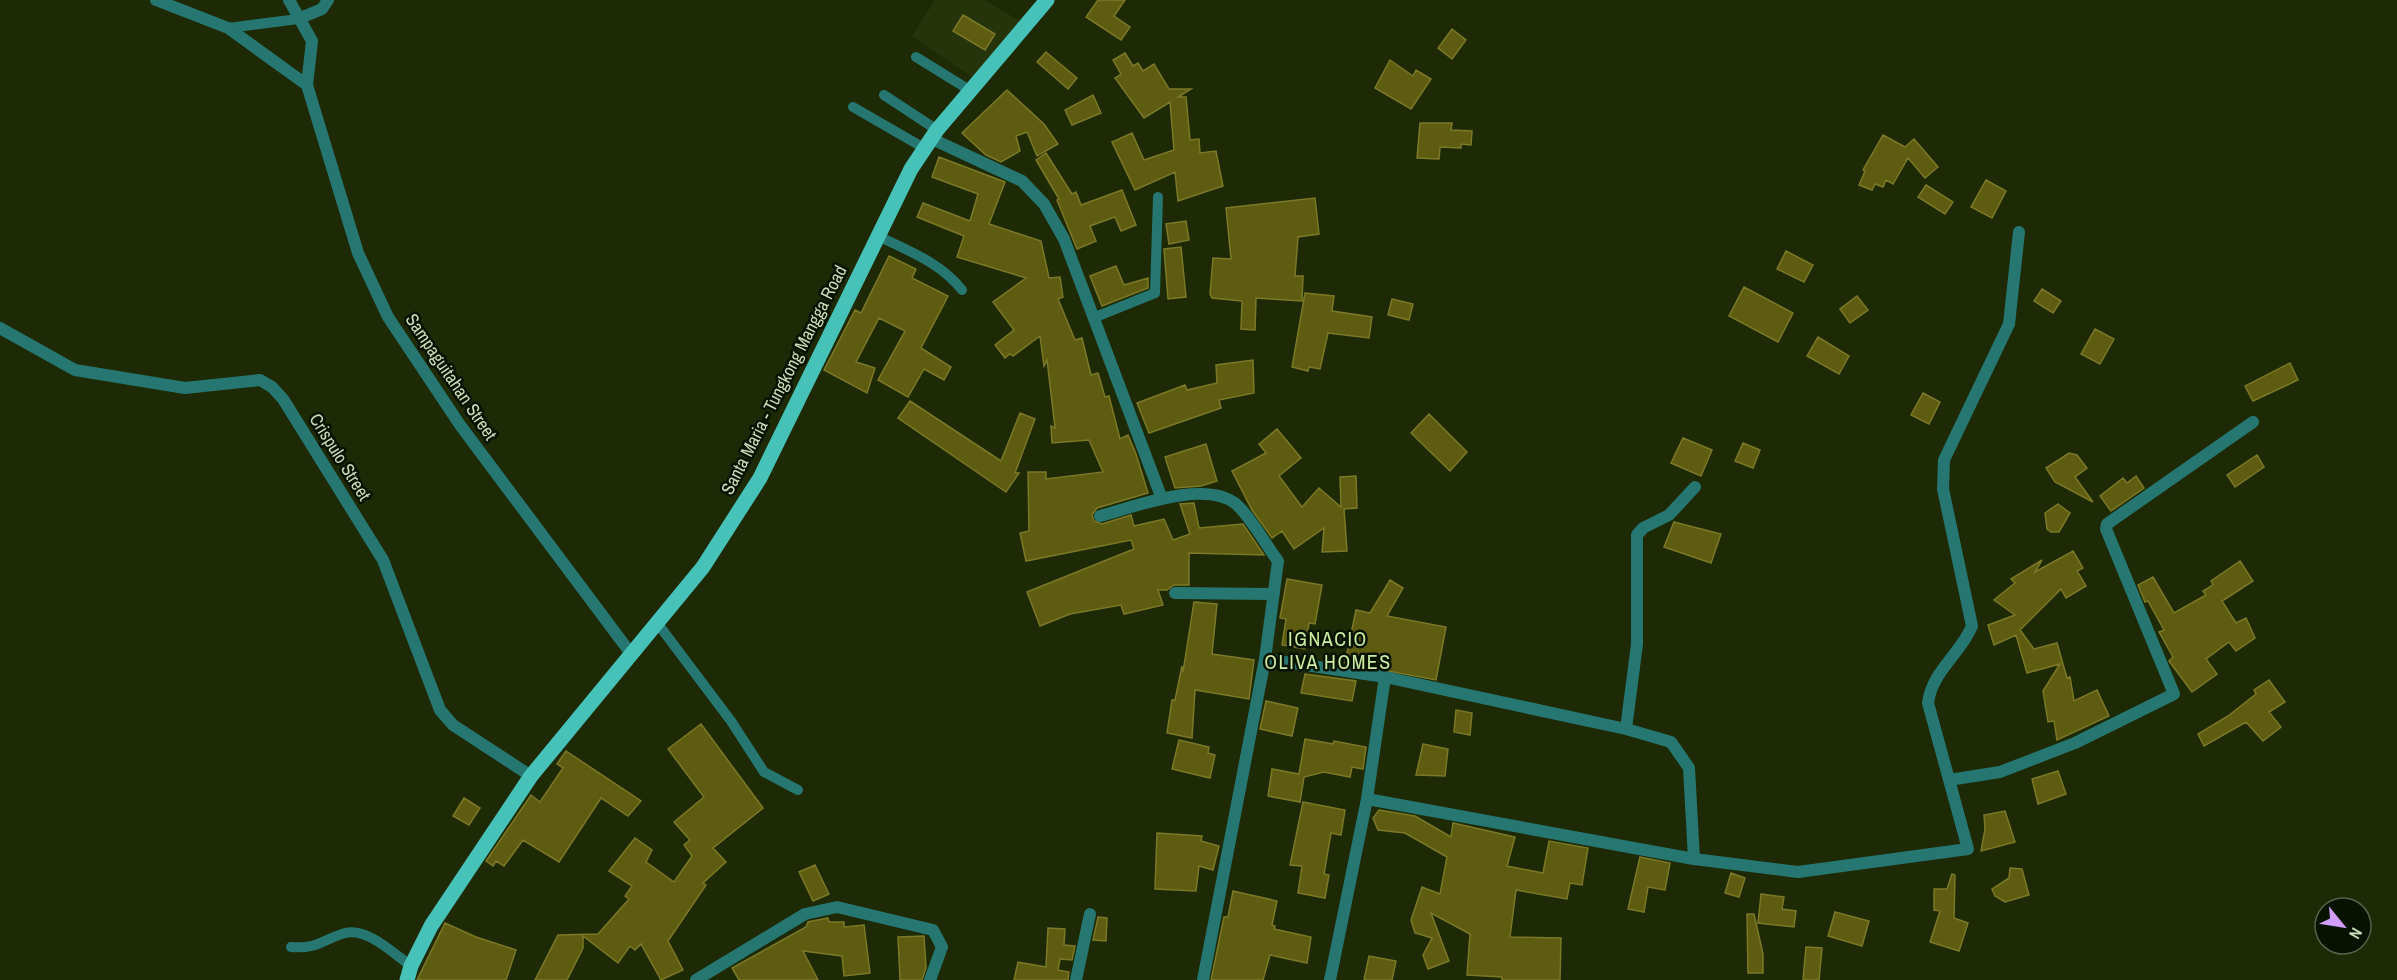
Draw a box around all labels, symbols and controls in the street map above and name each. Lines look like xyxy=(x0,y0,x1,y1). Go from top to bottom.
street label: Santa Maria - Tungkong Mangga Road xyxy=(715,261,852,499)
street label: Sampaguitahan Street xyxy=(400,308,503,445)
street label: Crispulo Street xyxy=(304,408,377,505)
district label: IGNACIO OLIVA HOMES xyxy=(1264,625,1392,675)
north arrow xyxy=(2313,896,2373,956)
text: N xyxy=(2344,924,2368,943)

